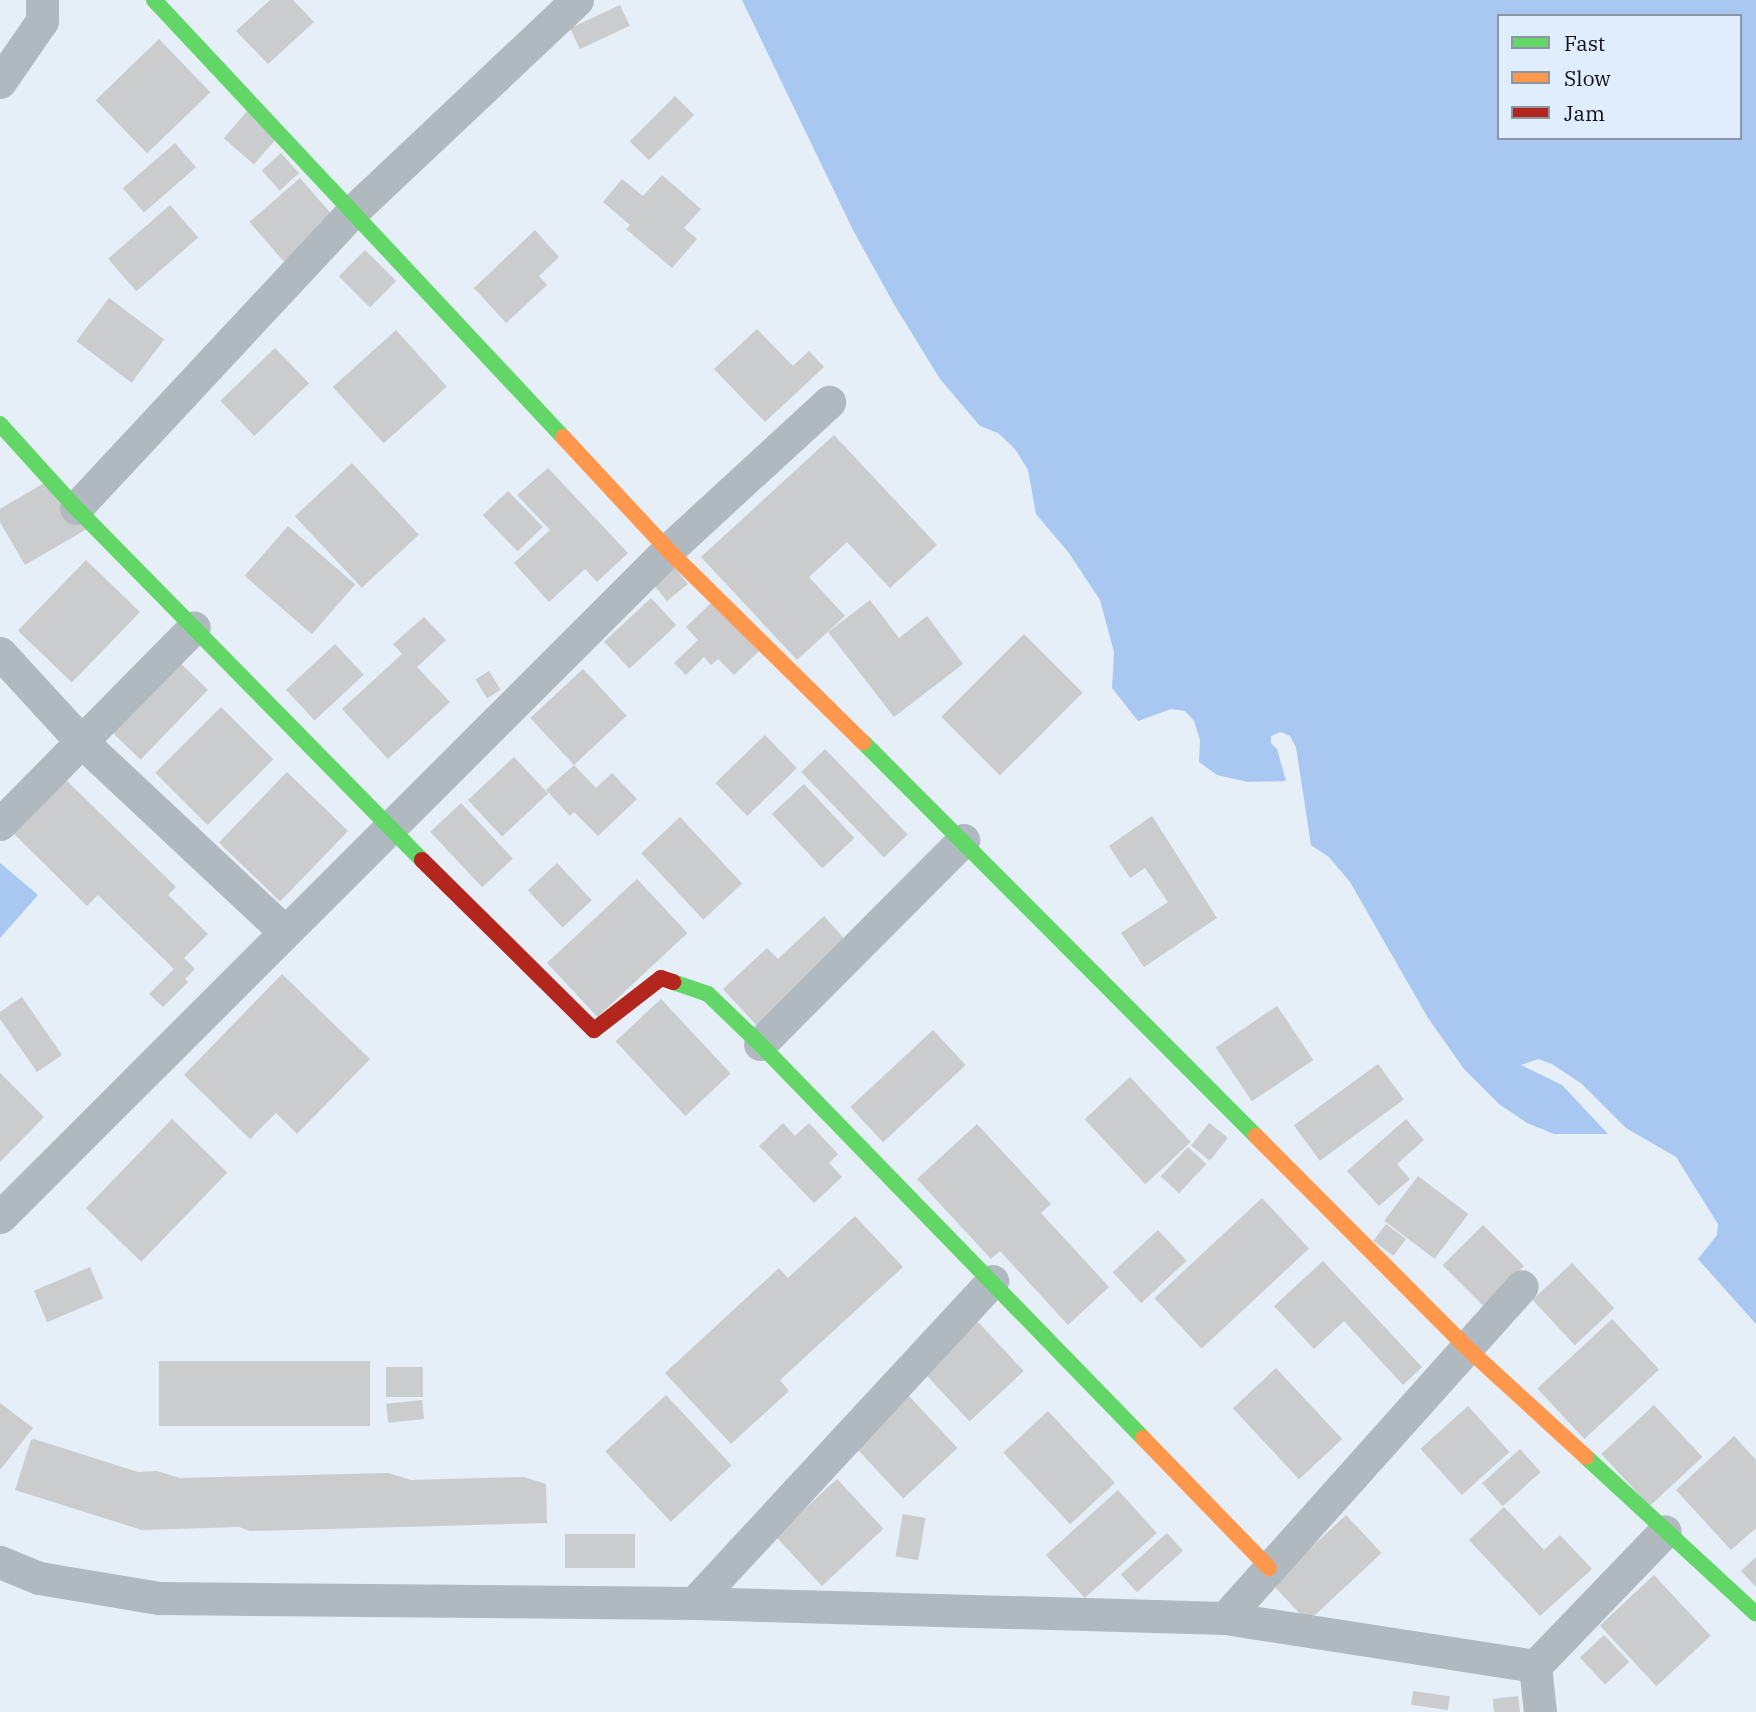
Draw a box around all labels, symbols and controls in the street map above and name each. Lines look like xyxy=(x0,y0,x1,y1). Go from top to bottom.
legend xyxy=(1497,14,1742,140)
text: Fast xyxy=(1564,29,1605,57)
text: Slow xyxy=(1564,64,1611,92)
text: Jam xyxy=(1564,99,1605,127)

